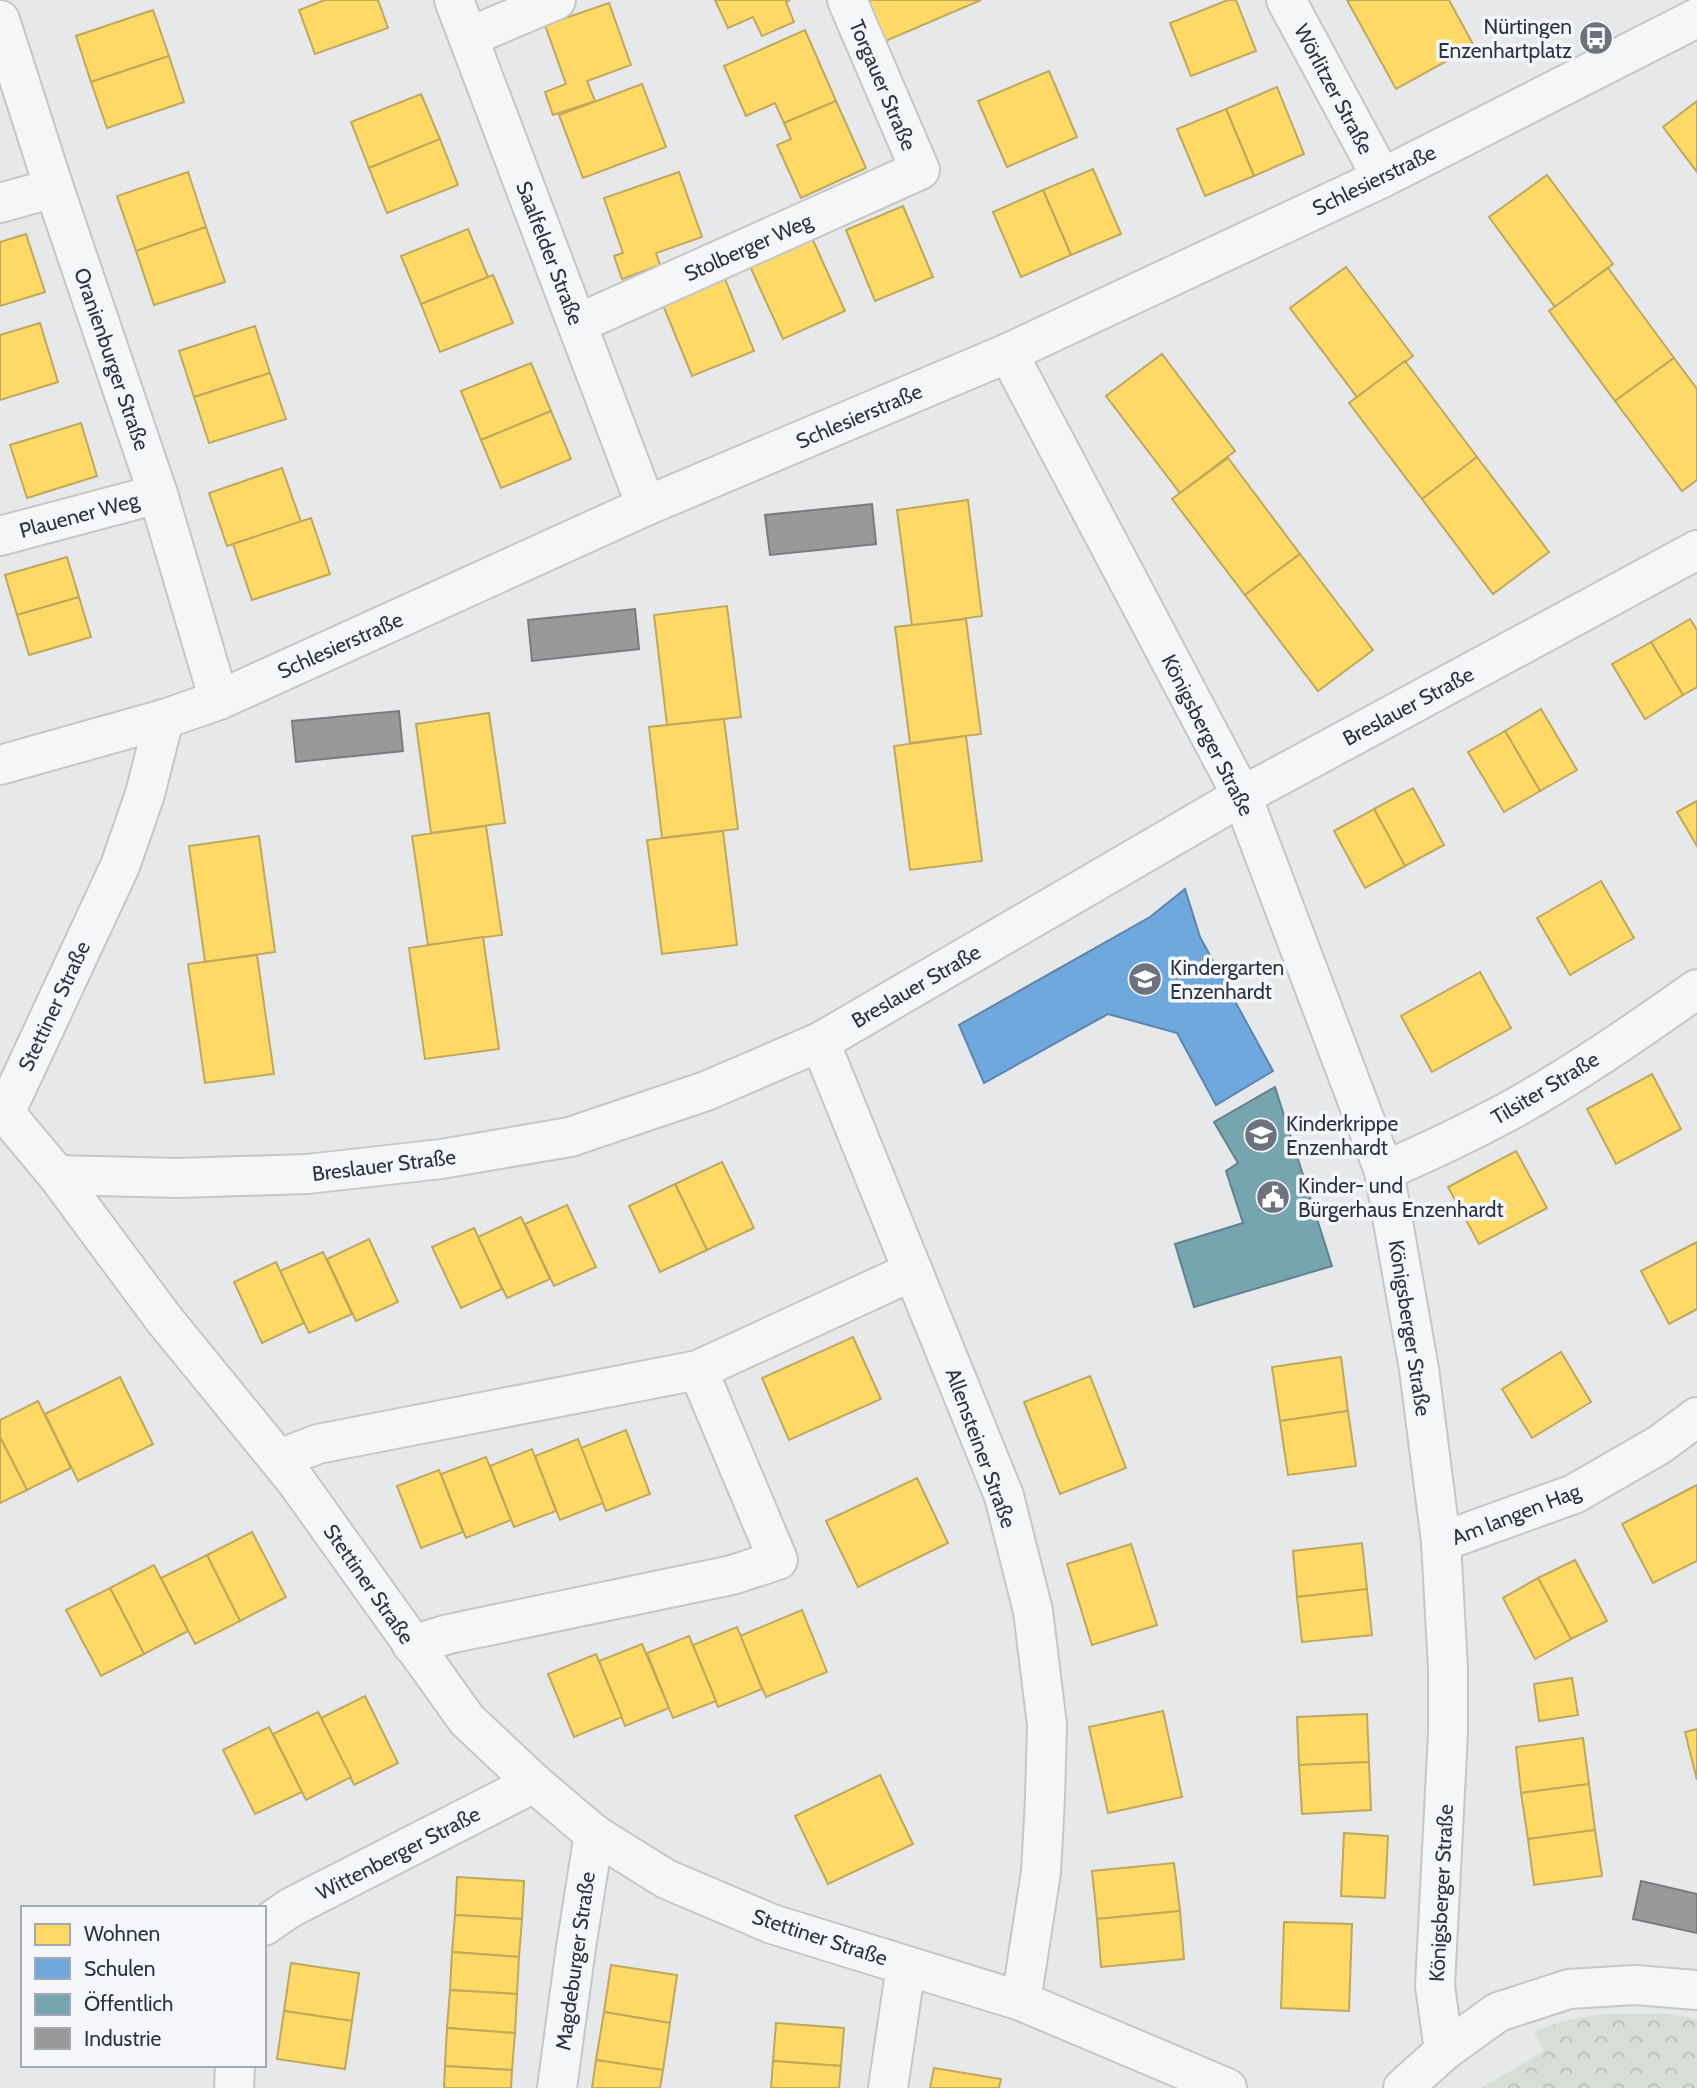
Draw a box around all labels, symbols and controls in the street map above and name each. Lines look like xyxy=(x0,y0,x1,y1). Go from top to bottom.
place label: Nürtingen Enzenhartplatz xyxy=(1438,14,1572,63)
street label: Torgauer Straße xyxy=(844,16,922,154)
bus stop icon: Nürtingen Enzenhartplatz xyxy=(1577,19,1615,57)
street label: Wörlitzer Straße xyxy=(1289,20,1379,159)
street label: Schlesierstraße xyxy=(1308,139,1440,221)
street label: Saalfelder Straße xyxy=(511,178,589,329)
street label: Stolberger Weg xyxy=(680,207,816,286)
street label: Oranienburger Straße xyxy=(69,264,155,454)
street label: Schlesierstraße xyxy=(792,378,926,454)
street label: Plauener Weg xyxy=(16,487,142,543)
street label: Schlesierstraße xyxy=(274,606,407,684)
street label: Königsberger Straße xyxy=(1156,650,1260,820)
street label: Breslauer Straße xyxy=(1338,661,1478,751)
street label: Stettiner Straße xyxy=(13,937,95,1075)
street label: Breslauer Straße xyxy=(847,939,985,1033)
place label: Kindergarten Enzenhardt xyxy=(1170,955,1284,1004)
school or university icon: Kindergarten Enzenhardt xyxy=(1126,960,1164,998)
street label: Tilsiter Straße xyxy=(1487,1046,1604,1130)
place label: Kinderkrippe Enzenhardt xyxy=(1286,1111,1399,1160)
school or university icon: Kinderkrippe Enzenhardt xyxy=(1242,1116,1280,1154)
street label: Breslauer Straße xyxy=(311,1144,458,1186)
place label: Kinder- und Bürgerhaus Enzenhardt xyxy=(1298,1173,1504,1222)
public building icon: Kinder- und Bürgerhaus Enzenhardt xyxy=(1254,1178,1292,1216)
street label: Königsberger Straße xyxy=(1384,1238,1436,1418)
street label: Allensteiner Straße xyxy=(940,1365,1022,1532)
street label: Am langen Hag xyxy=(1448,1478,1584,1550)
street label: Stettiner Straße xyxy=(318,1519,420,1649)
street label: Wittenberger Straße xyxy=(312,1801,484,1905)
street label: Königsberger Straße xyxy=(1424,1803,1458,1982)
street label: Magdeburger Straße xyxy=(550,1870,600,2052)
street label: Stettiner Straße xyxy=(749,1903,891,1971)
legend xyxy=(21,1906,266,2067)
text: Wohnen xyxy=(84,1921,160,1946)
text: Schulen xyxy=(84,1956,156,1981)
text: Öffentlich xyxy=(84,1991,173,2016)
text: Industrie xyxy=(84,2026,161,2051)

